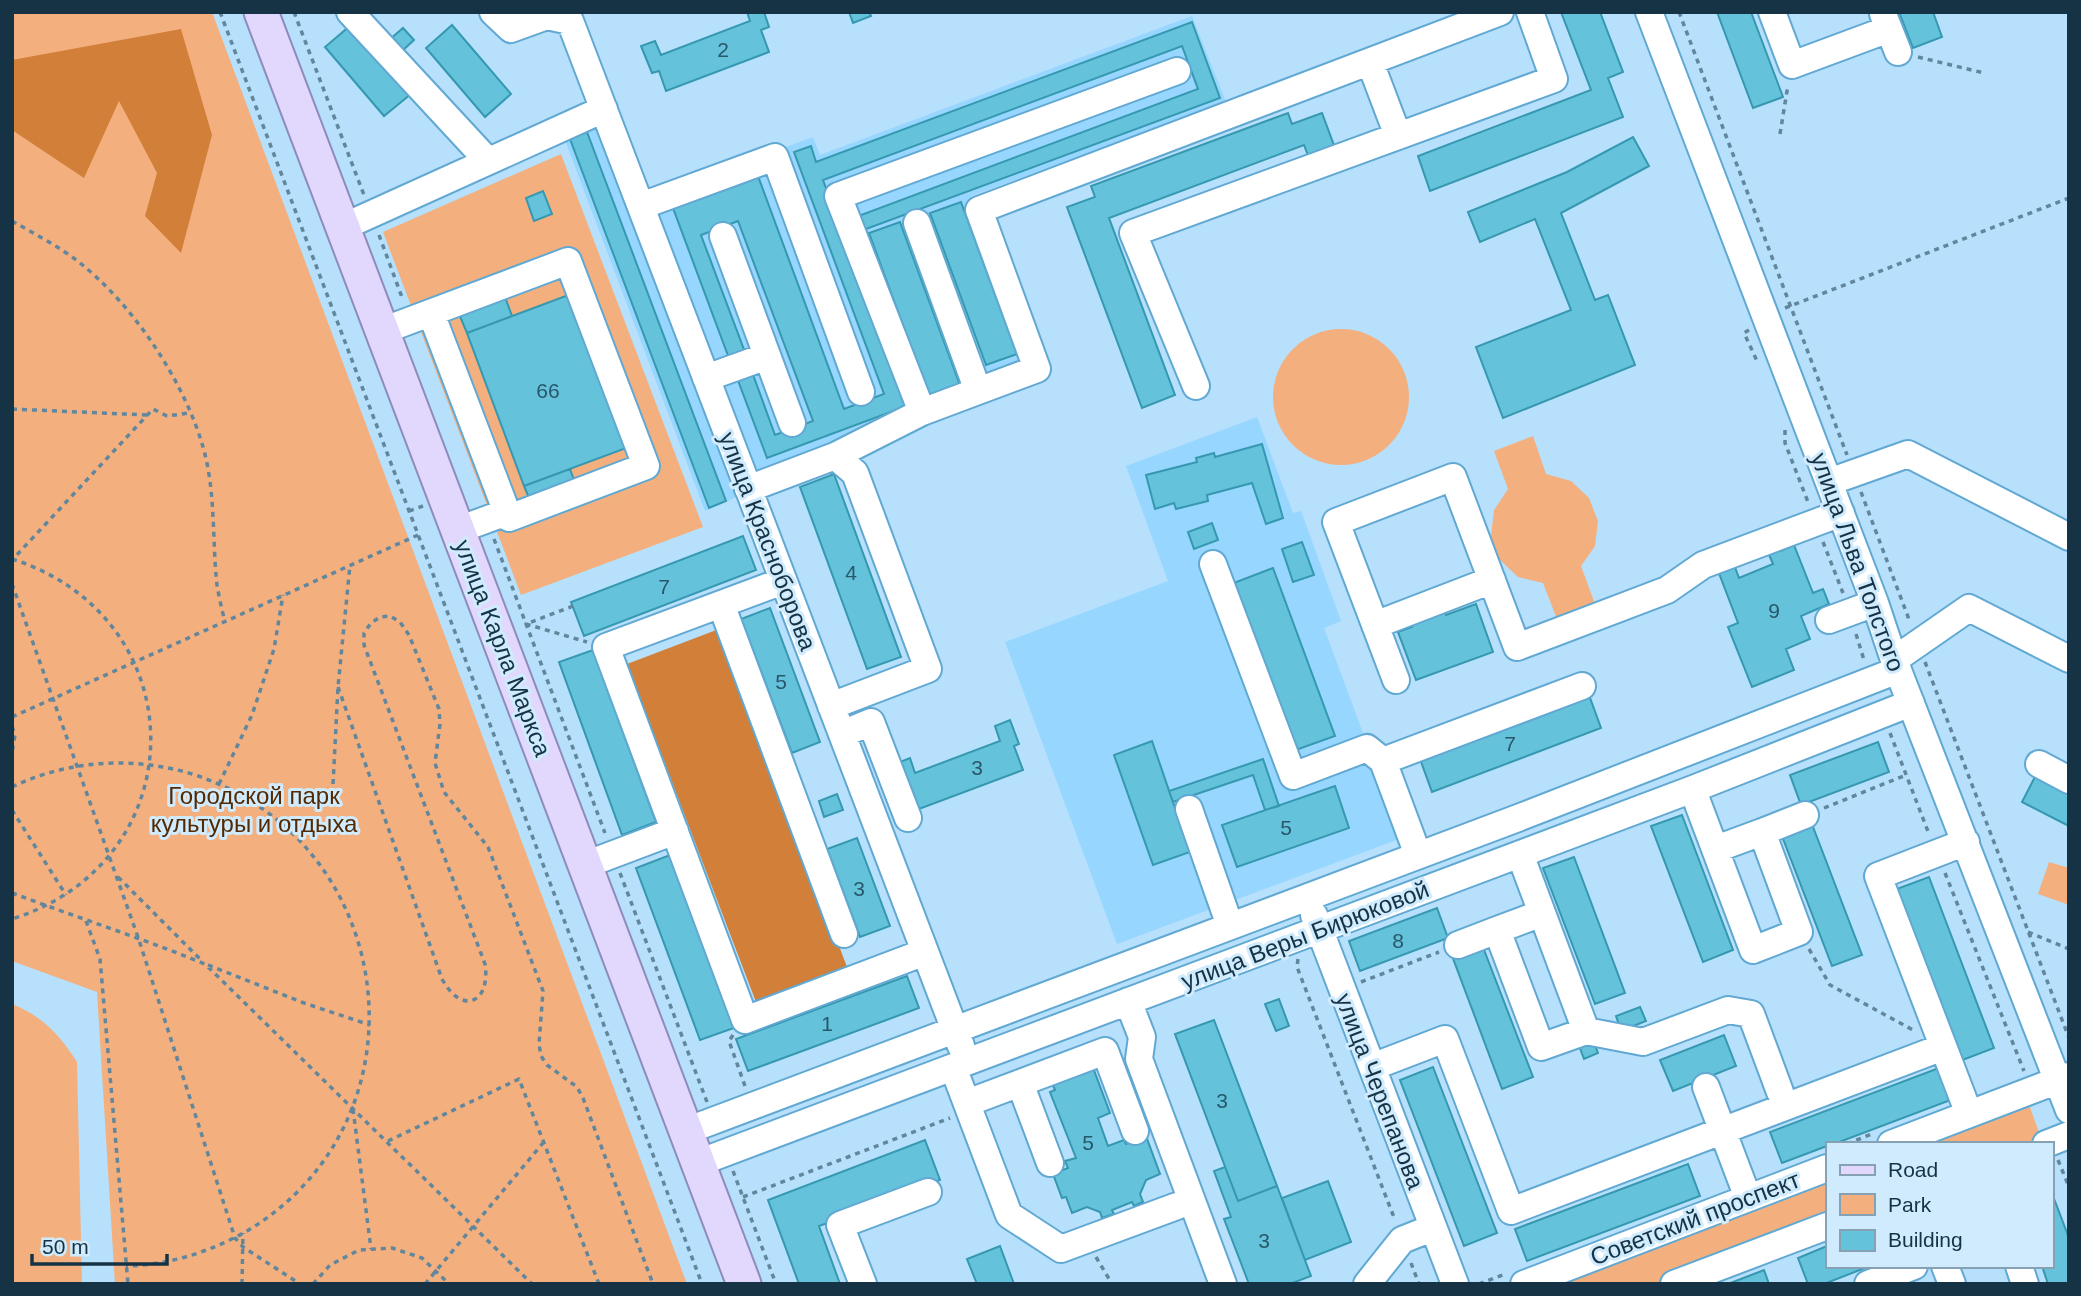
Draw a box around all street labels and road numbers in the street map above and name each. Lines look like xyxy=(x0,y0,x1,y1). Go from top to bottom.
street label: улица Красноборова xyxy=(714,428,822,655)
street label: улица Льва Толстого xyxy=(1806,449,1910,675)
street label: улица Карла Маркса xyxy=(449,536,557,761)
street label: улица Веры Бирюковой xyxy=(1177,875,1433,995)
street label: улица Черепанова xyxy=(1330,989,1430,1193)
street label: Советский проспект xyxy=(1586,1166,1804,1270)

